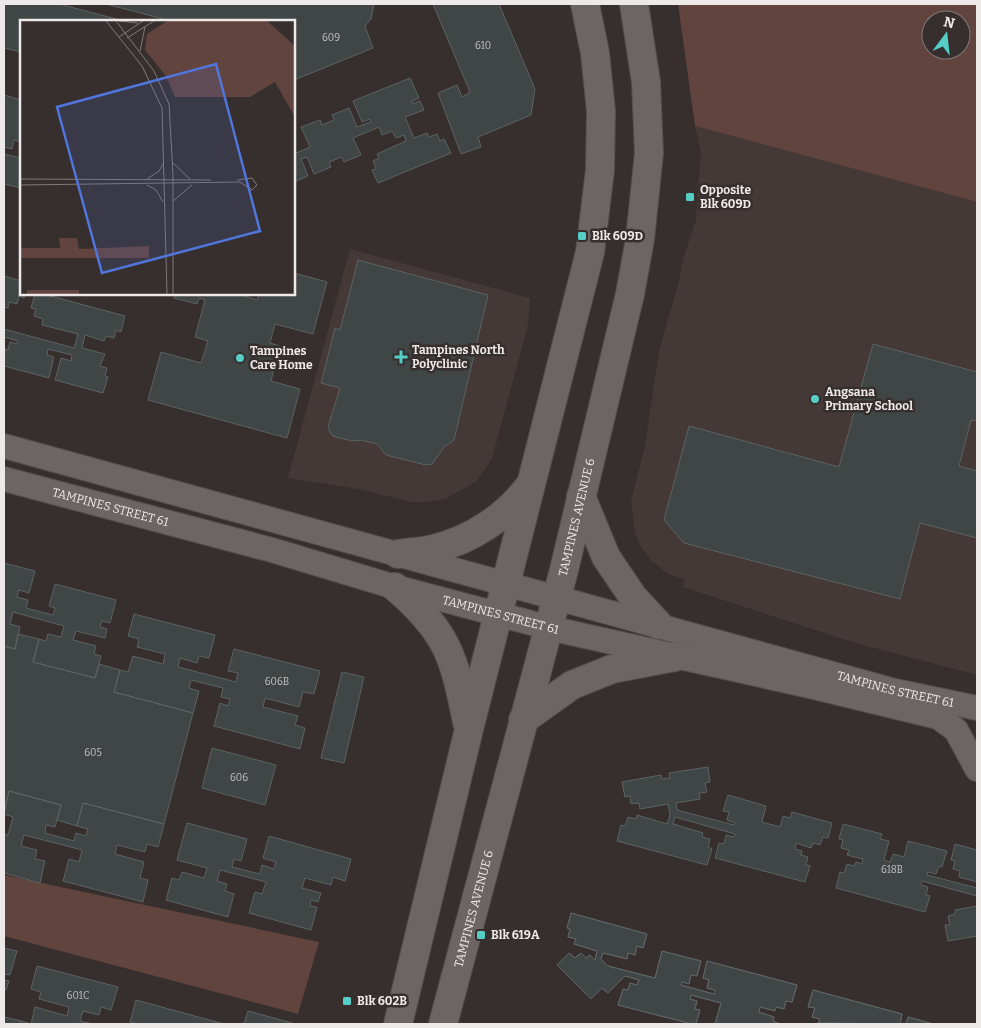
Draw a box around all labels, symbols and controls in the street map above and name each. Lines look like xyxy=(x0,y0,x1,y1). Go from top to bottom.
north arrow xyxy=(921,10,971,60)
text: N xyxy=(942,13,957,33)
inset map xyxy=(20,20,295,295)
house number: 609 xyxy=(322,32,340,44)
house number: 610 xyxy=(475,40,491,52)
place label: Opposite Blk 609D xyxy=(700,183,751,211)
marker: Opposite Blk 609D xyxy=(684,191,696,203)
place label: Blk 609D xyxy=(592,229,643,243)
marker: Blk 609D xyxy=(576,230,588,242)
place label: Tampines North Polyclinic xyxy=(412,343,505,371)
place label: Tampines Care Home xyxy=(250,344,313,372)
marker: Tampines North Polyclinic xyxy=(394,350,408,364)
marker: Tampines Care Home xyxy=(234,352,246,364)
place label: Angsana Primary School xyxy=(825,385,913,413)
marker: Angsana Primary School xyxy=(809,393,821,405)
street label: TAMPINES AVENUE 6 xyxy=(556,457,597,578)
street label: TAMPINES STREET 61 xyxy=(51,485,170,529)
street label: TAMPINES STREET 61 xyxy=(441,593,560,637)
street label: TAMPINES STREET 61 xyxy=(835,668,955,710)
house number: 606B xyxy=(265,676,289,688)
house number: 605 xyxy=(84,747,102,759)
house number: 606 xyxy=(230,772,248,784)
street label: TAMPINES AVENUE 6 xyxy=(451,849,496,969)
house number: 618B xyxy=(881,864,903,876)
place label: Blk 619A xyxy=(491,928,540,942)
marker: Blk 619A xyxy=(475,929,487,941)
house number: 601C xyxy=(67,990,89,1002)
place label: Blk 602B xyxy=(357,994,407,1008)
marker: Blk 602B xyxy=(341,995,353,1007)

